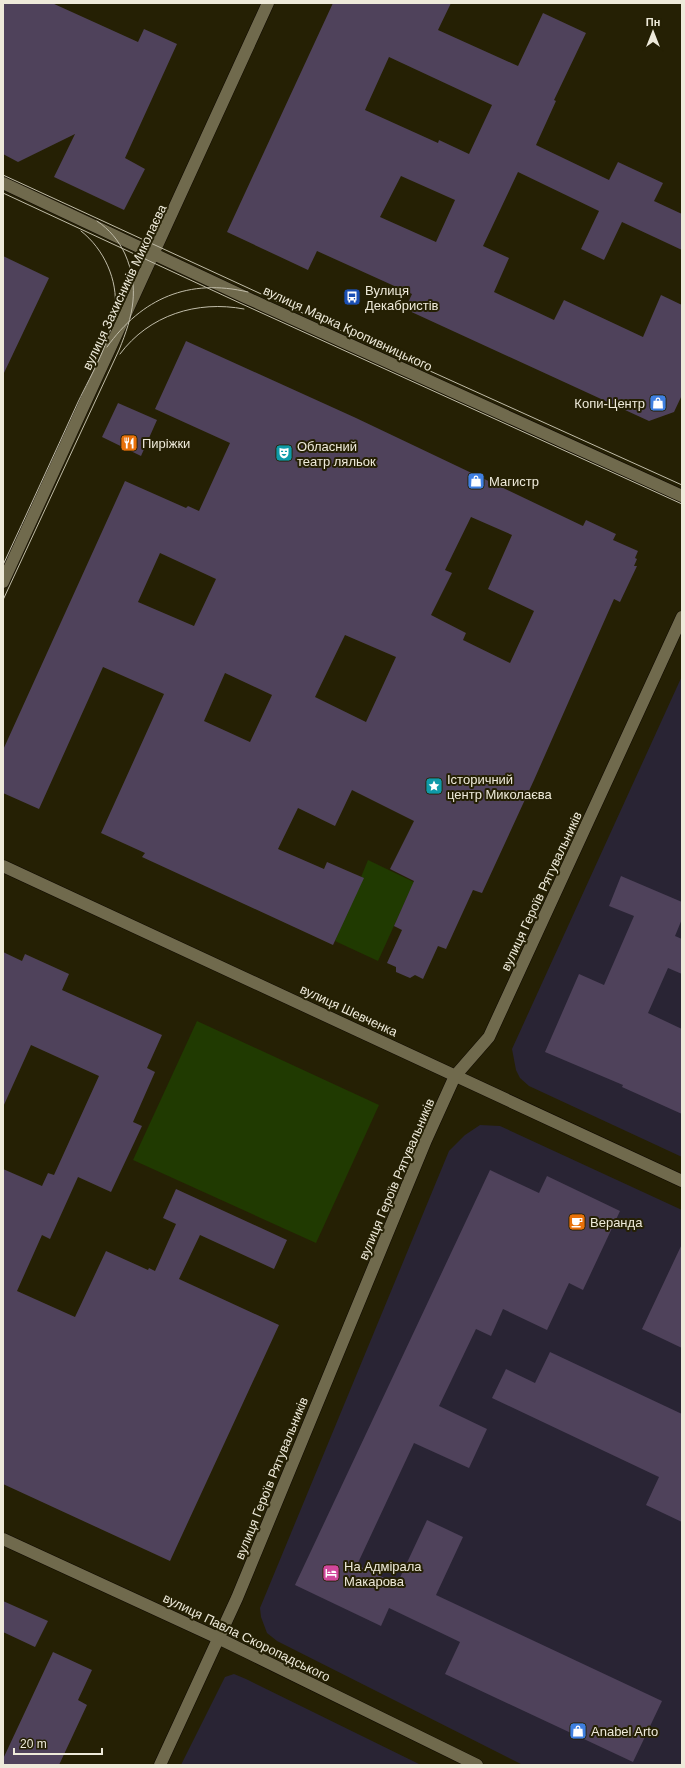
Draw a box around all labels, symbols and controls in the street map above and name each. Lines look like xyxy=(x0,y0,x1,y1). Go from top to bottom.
north arrow xyxy=(633,12,673,52)
text: Пн xyxy=(646,16,660,28)
street label: вулиця Захисників Миколаєва xyxy=(79,201,170,372)
street label: вулиця Марка Кропивницького xyxy=(261,283,435,374)
place label: Вулиця Декабристів xyxy=(365,283,439,313)
bus stop icon: Вулиця Декабристів xyxy=(342,287,362,307)
shop icon: Копи-Центр xyxy=(648,393,668,413)
place label: Копи-Центр xyxy=(574,396,645,411)
restaurant icon: Пиріжки xyxy=(119,433,139,453)
place label: Пиріжки xyxy=(142,436,190,451)
place label: Обласний театр ляльок xyxy=(297,439,376,469)
theatre icon: Обласний театр ляльок xyxy=(274,443,294,463)
shop icon: Магистр xyxy=(466,471,486,491)
place label: Магистр xyxy=(489,474,539,489)
place label: Історичний центр Миколаєва xyxy=(447,772,553,802)
place icon: Історичний центр Миколаєва xyxy=(424,776,444,796)
street label: вулиця Героїв Рятувальників xyxy=(498,809,585,973)
street label: вулиця Шевченка xyxy=(298,981,401,1040)
street label: вулиця Героїв Рятувальників xyxy=(356,1096,437,1262)
cafe icon: Веранда xyxy=(567,1212,587,1232)
place label: Веранда xyxy=(590,1215,643,1230)
street label: вулиця Героїв Рятувальників xyxy=(232,1395,311,1562)
place label: На Адмірала Макарова xyxy=(344,1559,422,1589)
hotel icon: На Адмірала Макарова xyxy=(321,1563,341,1583)
street label: вулиця Павла Скоропадського xyxy=(161,1590,333,1685)
shop icon: Anabel Arto xyxy=(568,1721,588,1741)
place label: Anabel Arto xyxy=(591,1724,658,1739)
scale bar xyxy=(14,1730,102,1756)
text: 20 m xyxy=(20,1737,47,1751)

